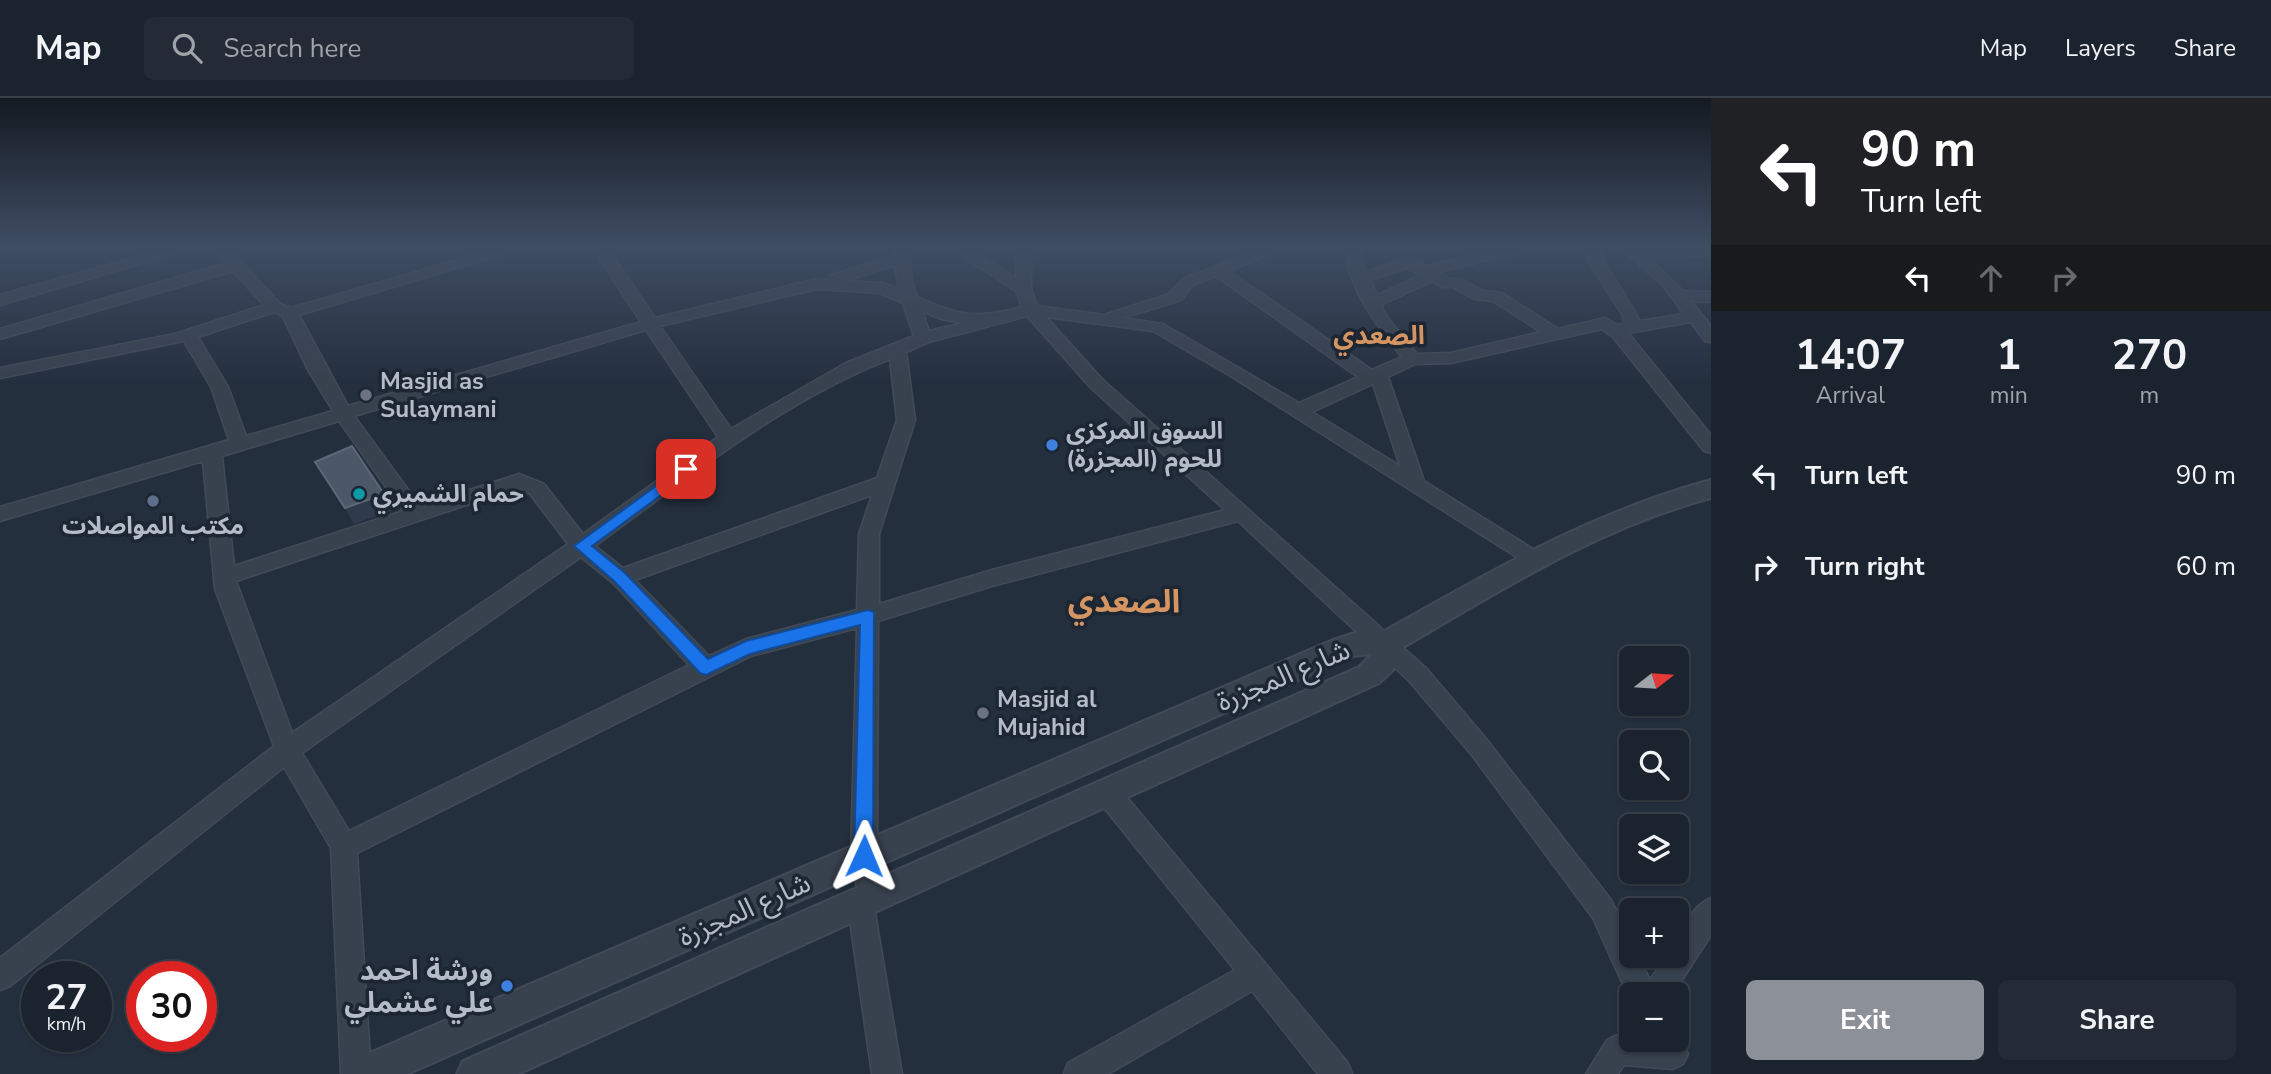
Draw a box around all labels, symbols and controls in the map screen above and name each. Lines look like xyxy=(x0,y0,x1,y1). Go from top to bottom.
search box xyxy=(144,17,634,80)
text: Map xyxy=(35,26,102,71)
icon: search xyxy=(168,29,206,67)
text: Search here xyxy=(224,31,361,66)
text: Map xyxy=(1980,32,2027,64)
text: Layers xyxy=(2065,32,2136,64)
text: Share xyxy=(2174,32,2236,64)
text: 90 m xyxy=(1861,116,1976,183)
icon: left xyxy=(1746,126,1837,217)
text: Turn left xyxy=(1861,180,1981,223)
icon: left xyxy=(1899,259,1937,297)
icon: ahead xyxy=(1972,259,2010,297)
icon: right xyxy=(2045,259,2083,297)
district label: الصعدي xyxy=(1333,318,1425,356)
text: 14:07 xyxy=(1795,327,1906,384)
text: 1 xyxy=(1996,327,2021,384)
text: 270 xyxy=(2112,327,2187,384)
place label: Masjid as Sulaymani xyxy=(380,365,497,425)
text: Arrival xyxy=(1816,380,1885,411)
text: min xyxy=(1990,380,2028,411)
text: m xyxy=(2140,380,2159,411)
marker: Masjid as Sulaymani xyxy=(358,387,374,403)
place label: السوق المركزي للحوم (المجزرة) xyxy=(1066,415,1223,477)
marker: السوق المركزي للحوم (المجزرة) xyxy=(1044,437,1060,453)
pin xyxy=(656,439,716,499)
icon: arrive xyxy=(667,450,705,488)
icon: left xyxy=(1746,457,1784,495)
text: Turn left xyxy=(1805,458,1908,493)
text: 90 m xyxy=(2176,458,2236,493)
place label: حمام الشميري xyxy=(373,478,524,514)
marker: حمام الشميري xyxy=(351,486,367,502)
marker: مكتب المواصلات xyxy=(145,493,161,509)
place label: مكتب المواصلات xyxy=(62,510,244,542)
icon: right xyxy=(1746,548,1784,586)
text: Turn right xyxy=(1805,549,1924,584)
text: 60 m xyxy=(2176,549,2236,584)
district label: الصعدي xyxy=(1068,580,1180,626)
street label: شارع المجزرة xyxy=(1211,631,1356,722)
north arrow xyxy=(1619,646,1689,716)
map controls xyxy=(1619,646,1689,1052)
place label: Masjid al Mujahid xyxy=(997,683,1097,743)
marker: Masjid al Mujahid xyxy=(975,705,991,721)
button: search xyxy=(1619,730,1689,800)
button: layers xyxy=(1619,814,1689,884)
position arrow xyxy=(827,819,901,893)
street label: شارع المجزرة xyxy=(672,864,817,957)
button: + xyxy=(1619,898,1689,968)
place label: ورشة احمد علي عشملي xyxy=(344,952,493,1024)
speed limit sign: 30 xyxy=(126,961,217,1052)
text: 27 xyxy=(45,974,88,1021)
marker: ورشة احمد علي عشملي xyxy=(499,978,515,994)
button: Exit xyxy=(1746,980,1984,1060)
button: Share xyxy=(1998,980,2236,1060)
button: − xyxy=(1619,982,1689,1052)
text: km/h xyxy=(47,1012,86,1036)

